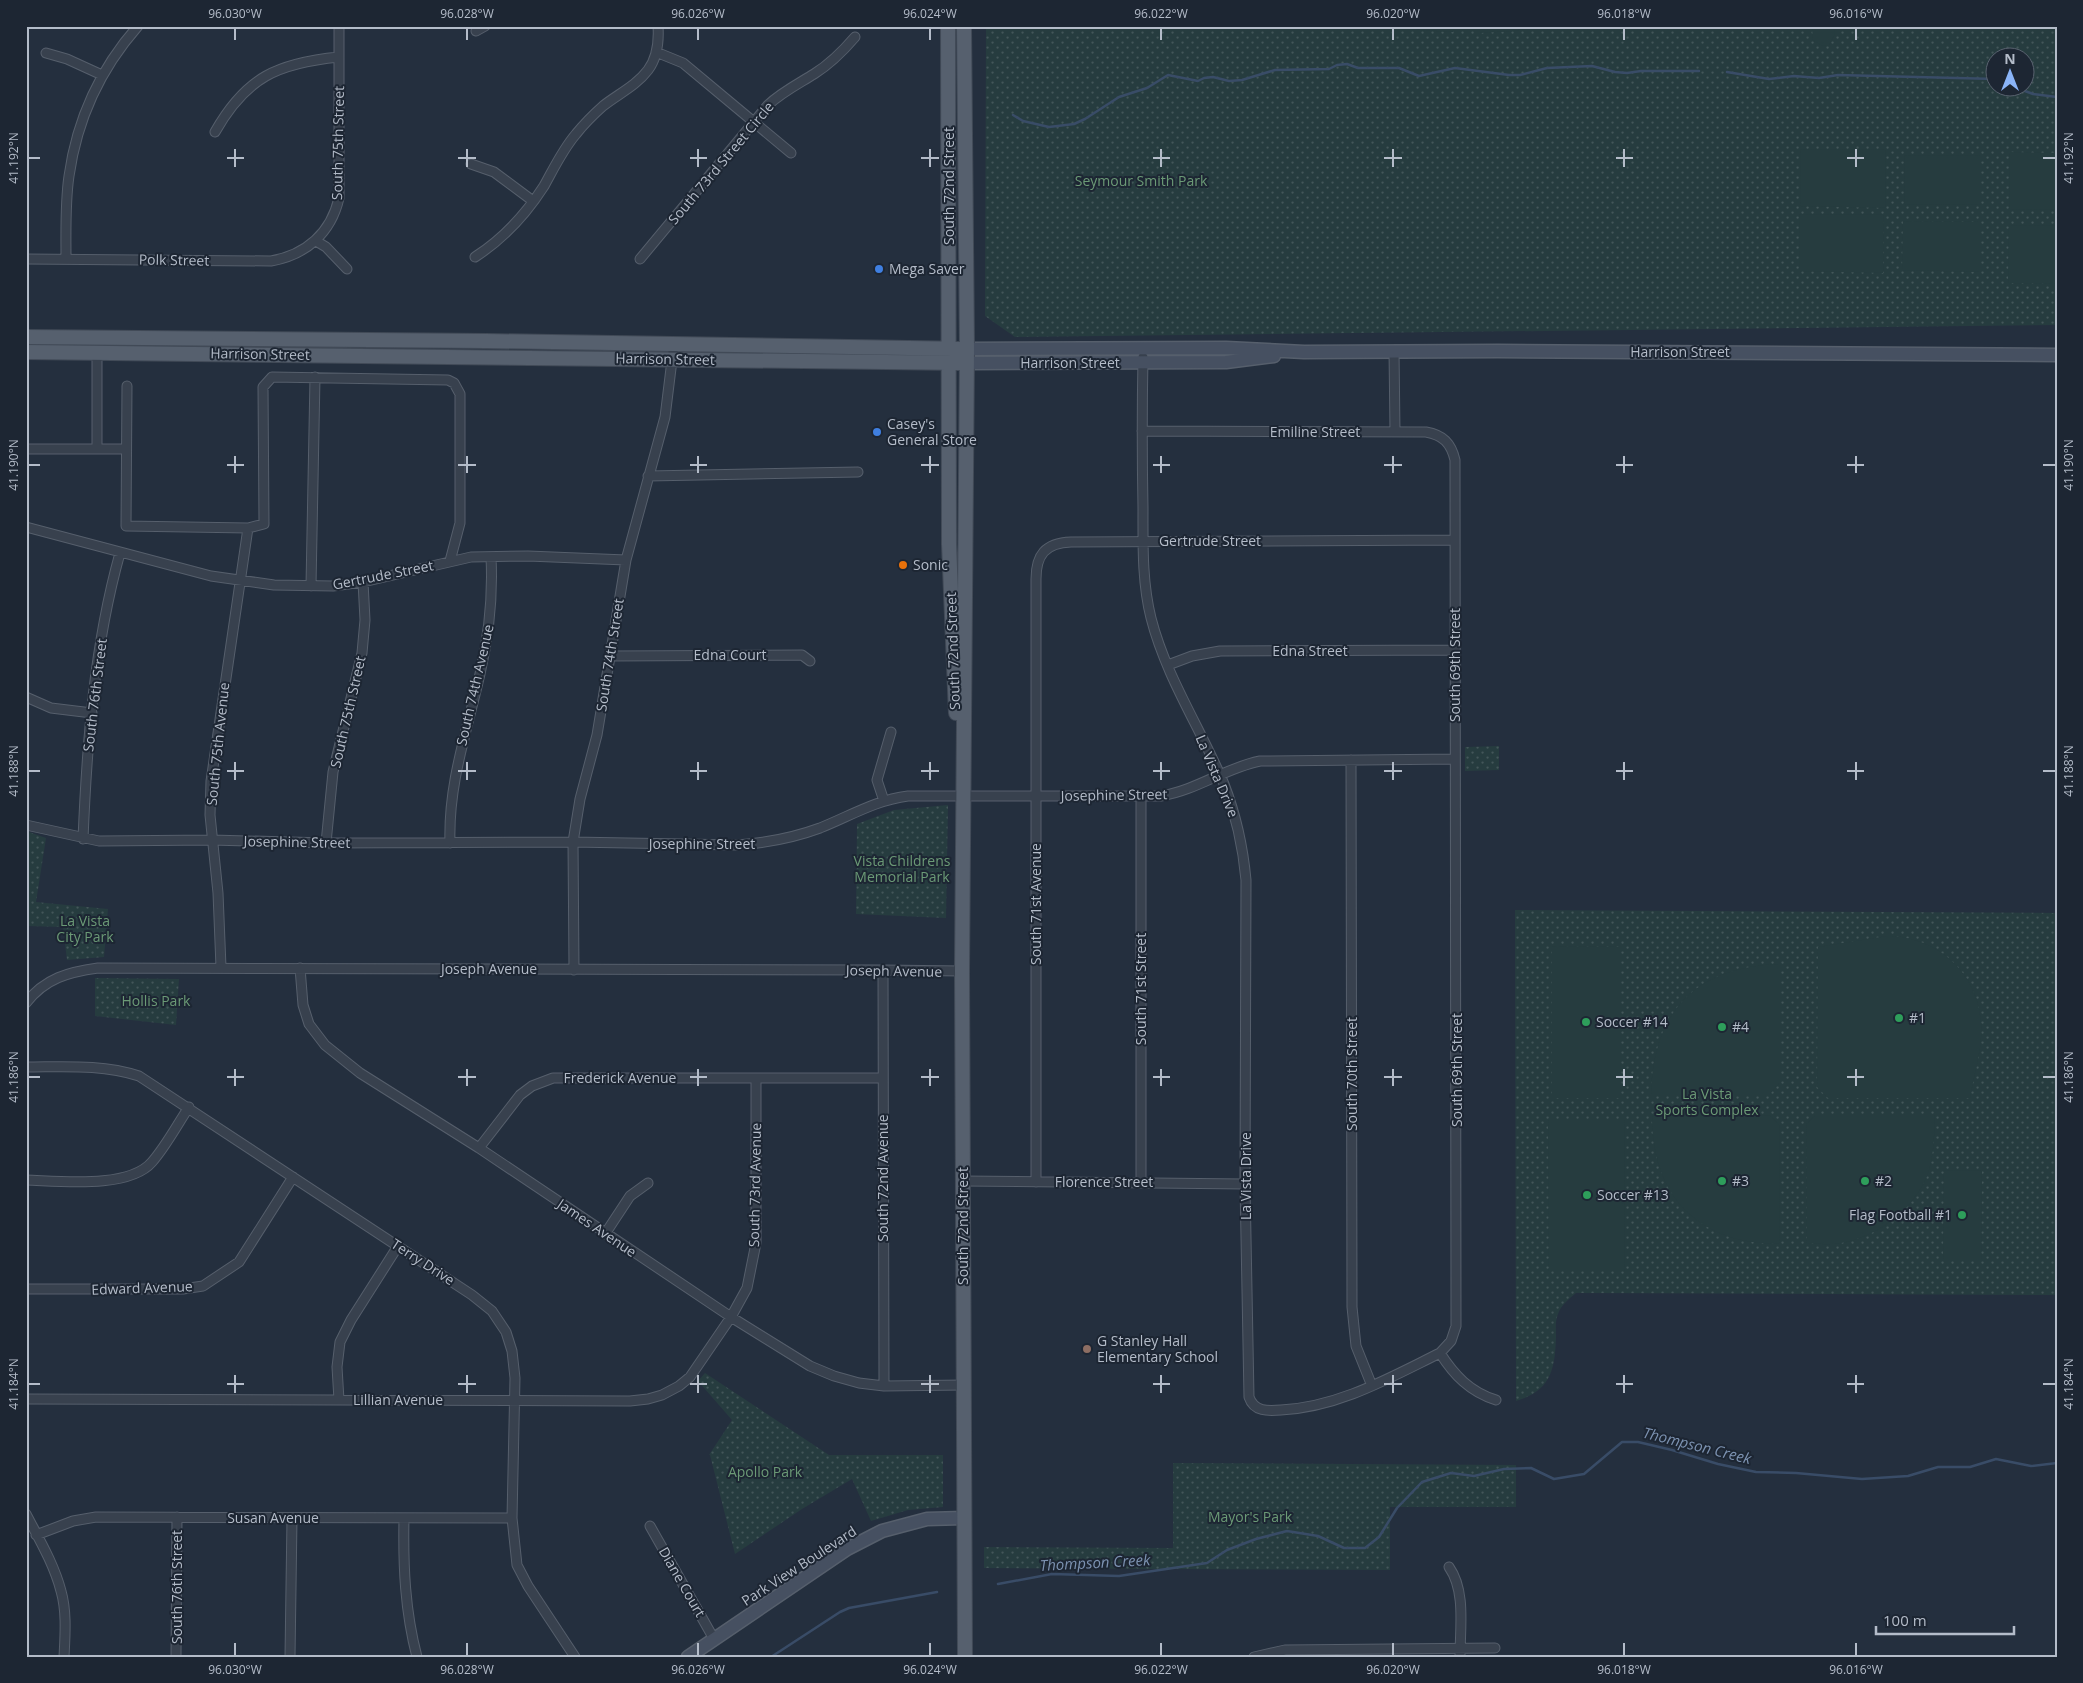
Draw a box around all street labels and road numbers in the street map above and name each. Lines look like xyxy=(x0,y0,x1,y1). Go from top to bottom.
street label: South 75th Street xyxy=(327,86,348,200)
street label: South 73rd Street Circle xyxy=(664,97,778,228)
street label: South 72nd Street xyxy=(939,127,958,245)
street label: Polk Street xyxy=(139,249,209,270)
street label: Harrison Street xyxy=(1630,342,1730,361)
street label: Harrison Street xyxy=(210,343,310,364)
street label: Harrison Street xyxy=(615,348,715,369)
street label: Harrison Street xyxy=(1020,353,1120,372)
street label: Emiline Street xyxy=(1270,422,1360,441)
street label: Gertrude Street xyxy=(1159,531,1261,550)
street label: Gertrude Street xyxy=(331,555,435,594)
street label: South 72nd Street xyxy=(941,592,964,710)
street label: South 74th Street xyxy=(591,597,628,713)
street label: South 69th Street xyxy=(1445,608,1464,722)
street label: South 74th Avenue xyxy=(451,622,498,747)
street label: South 76th Street xyxy=(78,637,111,753)
street label: Edna Street xyxy=(1272,641,1348,660)
street label: Edna Court xyxy=(694,645,766,664)
street label: South 75th Street xyxy=(325,654,370,770)
street label: South 75th Avenue xyxy=(202,681,233,807)
street label: La Vista Drive xyxy=(1192,732,1243,820)
street label: Josephine Street xyxy=(1059,784,1167,805)
street label: Josephine Street xyxy=(242,831,350,852)
street label: Josephine Street xyxy=(647,834,755,853)
street label: South 71st Avenue xyxy=(1026,843,1045,965)
street label: South 71st Street xyxy=(1131,933,1150,1045)
street label: Joseph Avenue xyxy=(439,959,537,978)
street label: Joseph Avenue xyxy=(844,960,942,981)
street label: South 69th Street xyxy=(1447,1013,1466,1127)
street label: South 70th Street xyxy=(1342,1017,1361,1131)
street label: Frederick Avenue xyxy=(564,1068,677,1087)
street label: South 72nd Avenue xyxy=(873,1114,892,1242)
street label: South 73rd Avenue xyxy=(744,1122,765,1247)
street label: La Vista Drive xyxy=(1236,1132,1255,1220)
street label: South 72nd Street xyxy=(953,1167,972,1285)
street label: Florence Street xyxy=(1055,1172,1153,1191)
street label: James Avenue xyxy=(552,1193,641,1261)
street label: Terry Drive xyxy=(388,1234,459,1289)
street label: Edward Avenue xyxy=(91,1276,193,1299)
street label: Lillian Avenue xyxy=(353,1390,443,1409)
street label: Susan Avenue xyxy=(227,1508,319,1527)
street label: Park View Boulevard xyxy=(738,1521,860,1610)
street label: South 76th Street xyxy=(167,1530,186,1644)
street label: Diane Court xyxy=(655,1543,710,1620)

